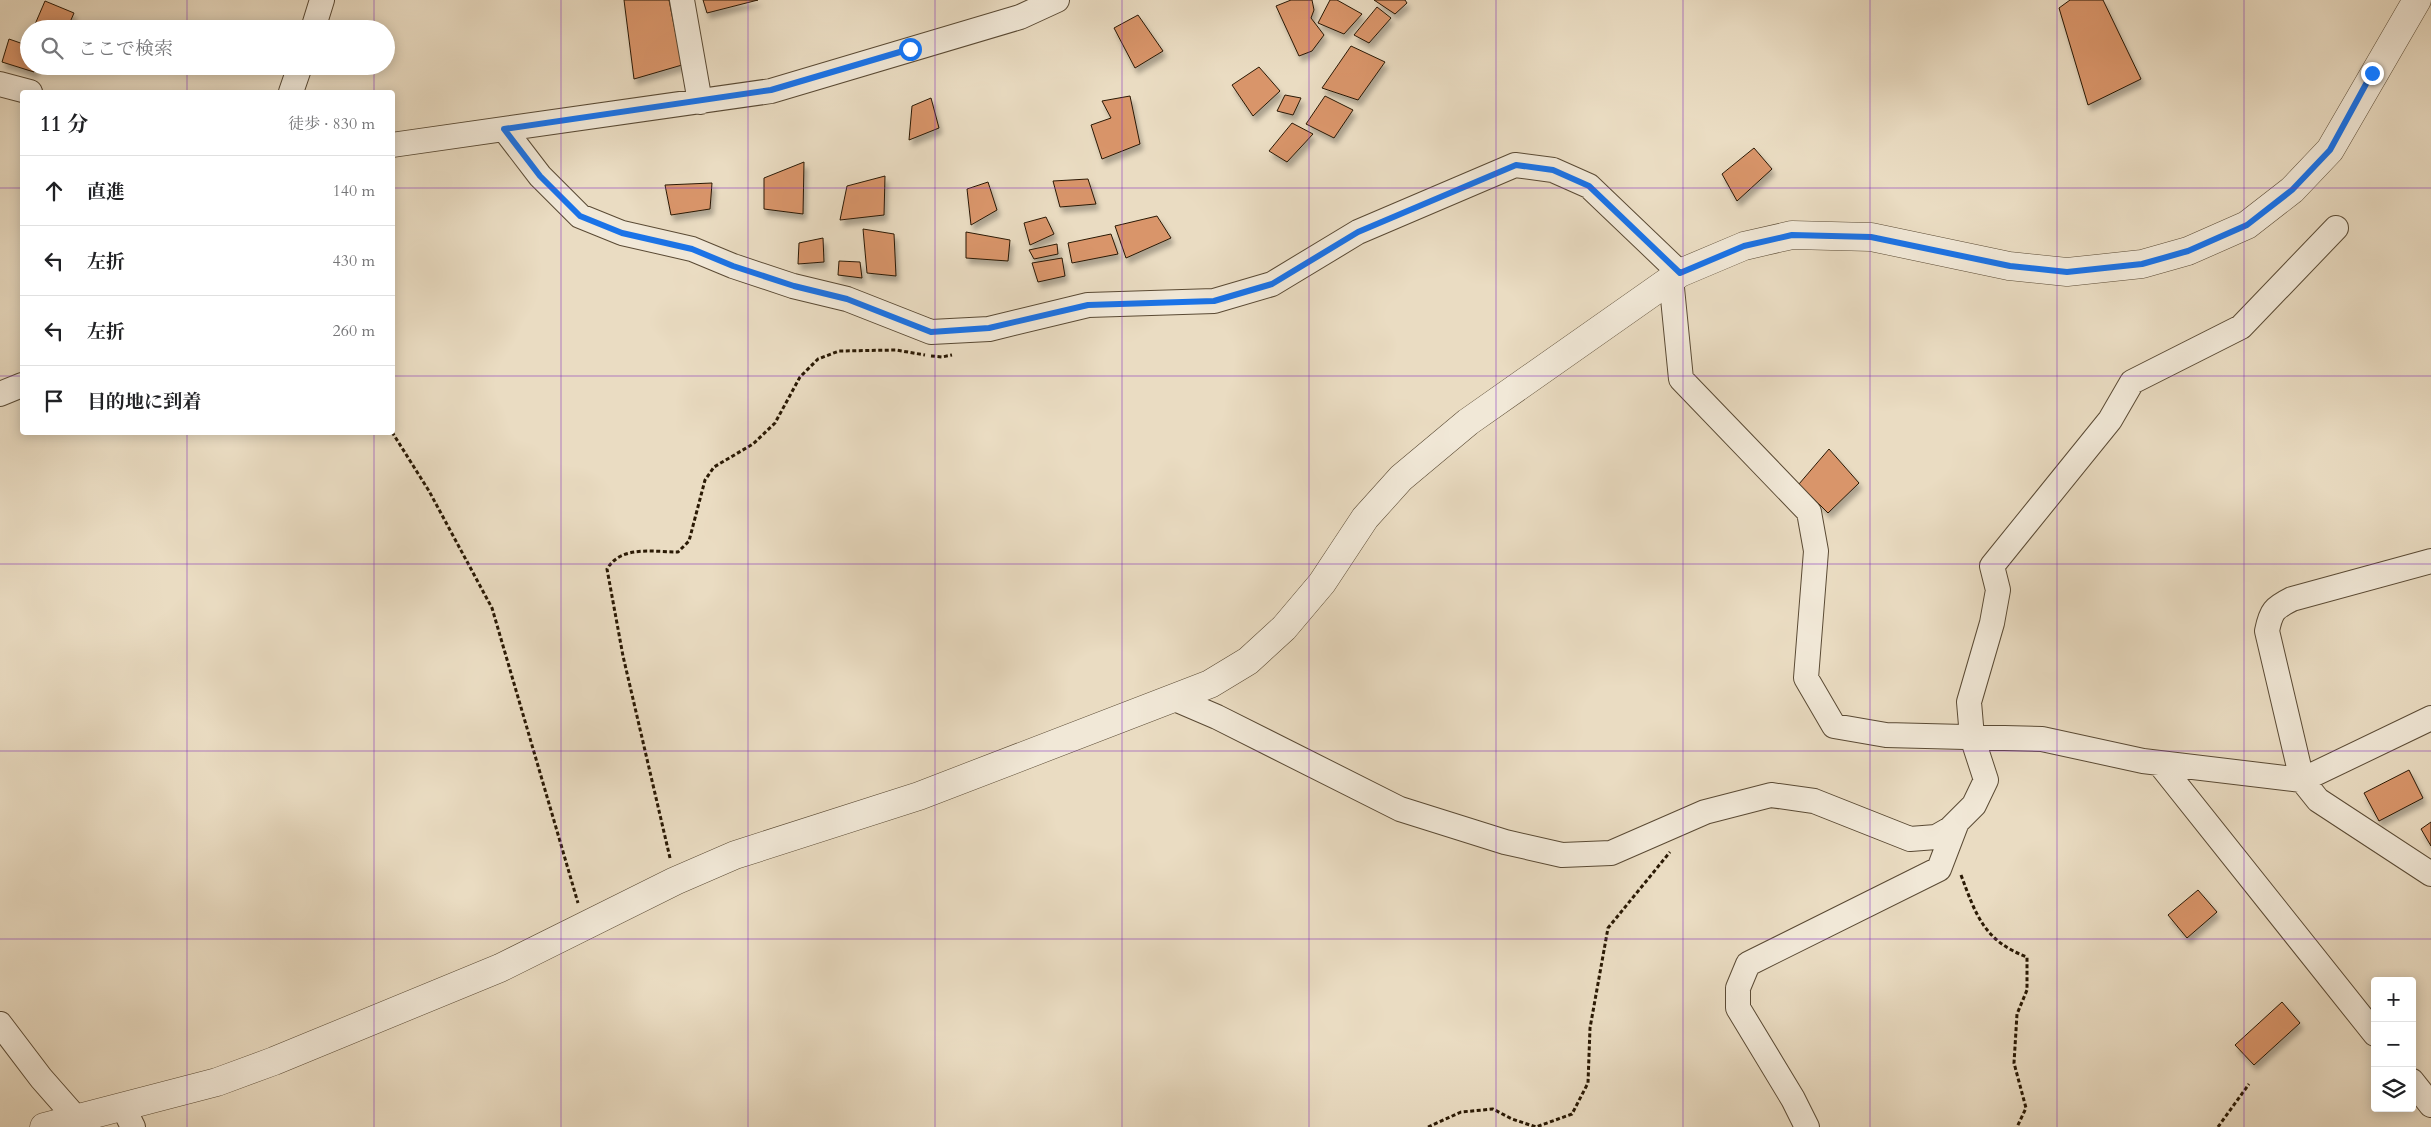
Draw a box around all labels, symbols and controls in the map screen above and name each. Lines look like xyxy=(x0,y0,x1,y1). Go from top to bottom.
search box xyxy=(20,20,395,75)
icon: search xyxy=(38,34,66,62)
text: ここで検索 xyxy=(78,36,173,62)
route start xyxy=(899,38,922,61)
route end xyxy=(2361,62,2384,85)
text: 11 分 xyxy=(40,110,88,139)
text: 徒歩 · 830 m xyxy=(288,113,375,135)
icon: ahead xyxy=(40,177,68,205)
text: 直進 xyxy=(87,179,125,205)
text: 140 m xyxy=(333,180,375,202)
icon: left xyxy=(40,247,68,275)
text: 左折 xyxy=(87,249,125,275)
text: 430 m xyxy=(333,250,375,272)
icon: left xyxy=(40,317,68,345)
text: 左折 xyxy=(87,319,125,345)
text: 260 m xyxy=(333,320,375,342)
icon: arrive xyxy=(40,387,68,415)
text: 目的地に到着 xyxy=(87,389,201,415)
map controls xyxy=(2371,977,2416,1112)
button: + xyxy=(2371,977,2416,1022)
button: − xyxy=(2371,1022,2416,1067)
button: layers xyxy=(2371,1067,2416,1112)

